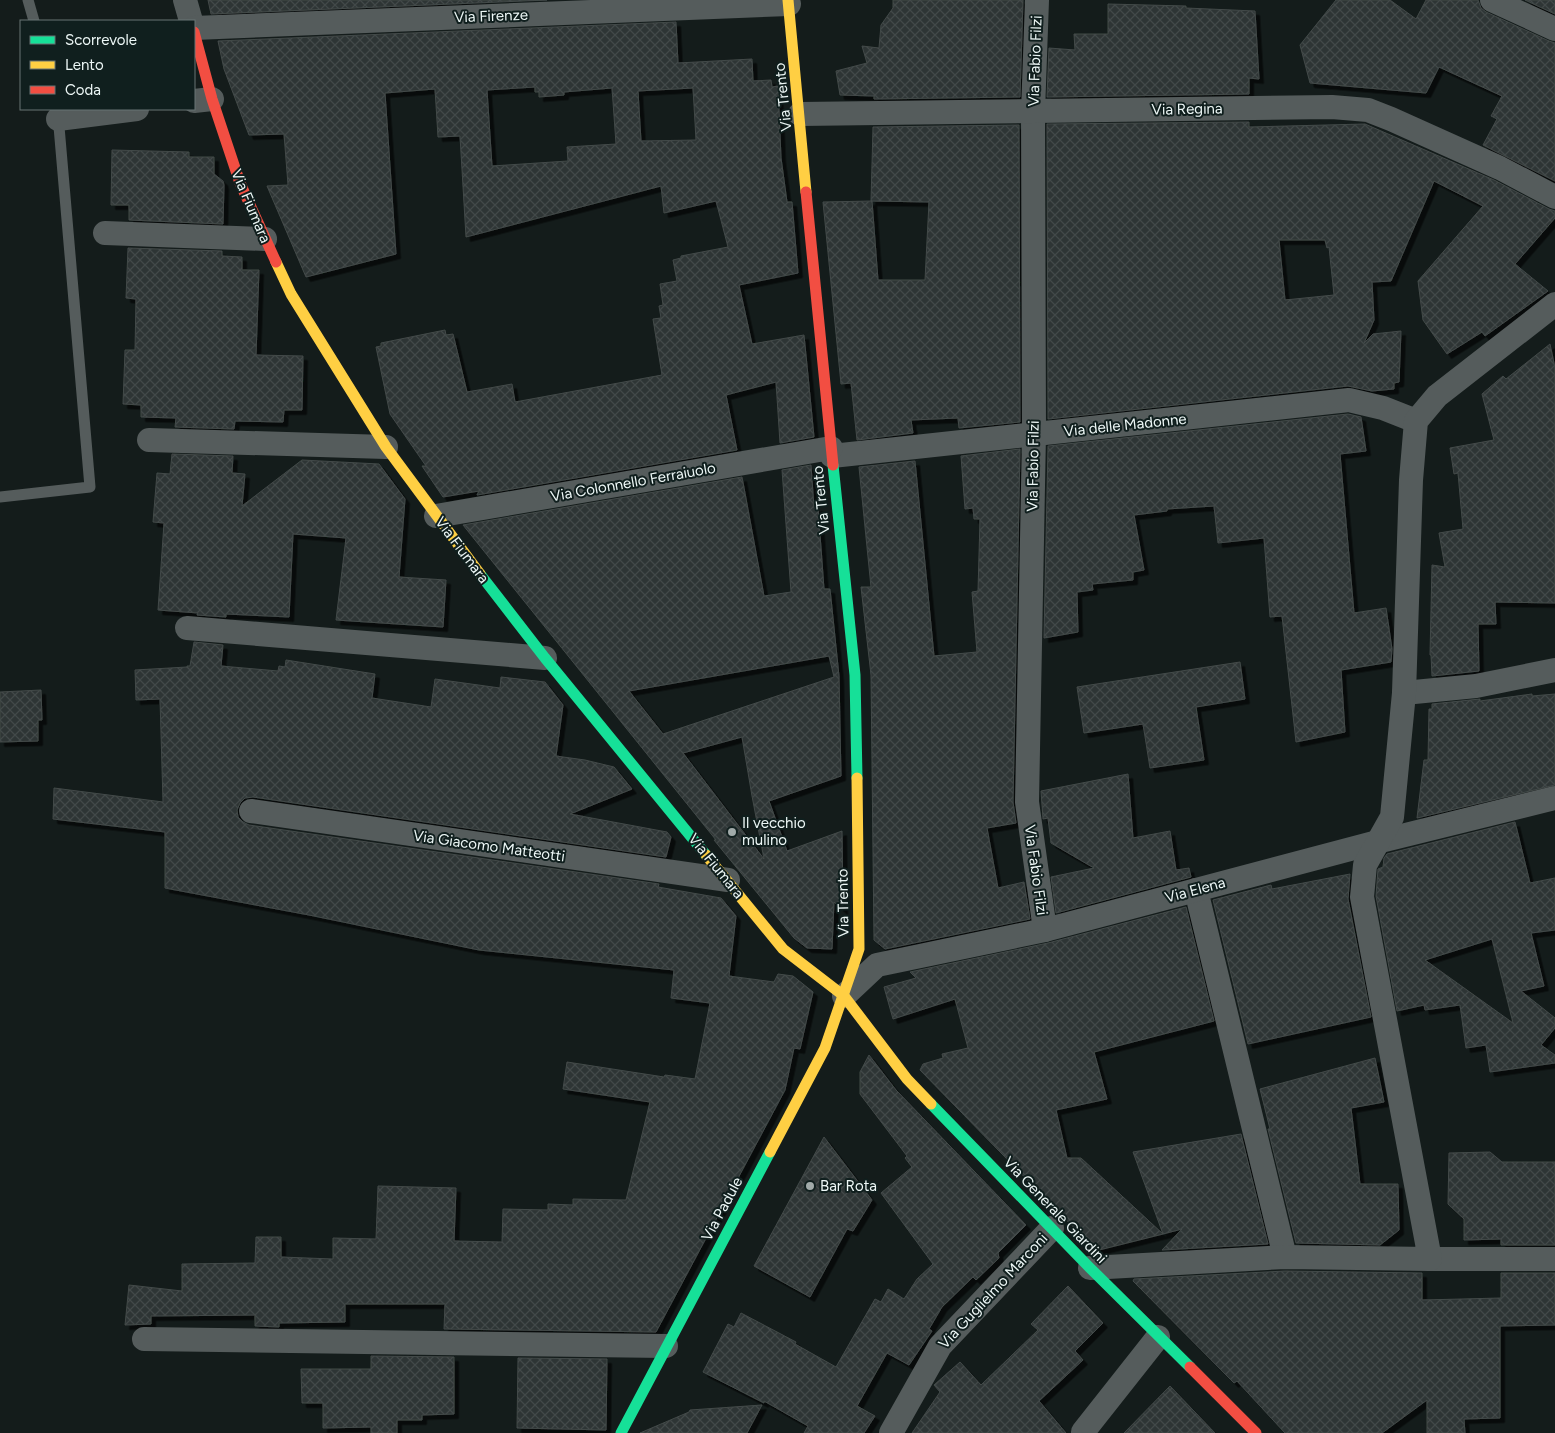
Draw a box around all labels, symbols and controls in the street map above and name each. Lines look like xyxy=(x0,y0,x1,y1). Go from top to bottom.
street label: Via Firenze xyxy=(454,6,528,26)
street label: Via Fabio Filzi xyxy=(1024,15,1046,107)
legend xyxy=(20,20,195,110)
text: Scorrevole xyxy=(65,31,137,49)
text: Lento xyxy=(65,56,104,74)
street label: Via Trento xyxy=(770,62,796,132)
text: Coda xyxy=(65,81,101,99)
street label: Via Regina xyxy=(1151,99,1223,119)
street label: Via Fiumara xyxy=(227,166,275,246)
street label: Via delle Madonne xyxy=(1063,410,1187,440)
street label: Via Fabio Filzi xyxy=(1023,420,1043,512)
street label: Via Colonnello Ferraiuolo xyxy=(549,459,717,505)
street label: Via Trento xyxy=(808,465,834,535)
street label: Via Fiumara xyxy=(431,513,493,587)
place label: Il vecchio mulino xyxy=(742,814,806,849)
street label: Via Fabio Filzi xyxy=(1021,823,1051,917)
street label: Via Giacomo Matteotti xyxy=(412,826,566,866)
marker: Il vecchio mulino xyxy=(726,826,738,838)
street label: Via Fiumara xyxy=(684,830,748,902)
street label: Via Trento xyxy=(833,868,853,938)
street label: Via Elena xyxy=(1163,873,1227,907)
street label: Via Generale Giardini xyxy=(1000,1153,1110,1267)
street label: Via Padule xyxy=(698,1174,746,1244)
place label: Bar Rota xyxy=(820,1177,877,1195)
marker: Bar Rota xyxy=(804,1180,816,1192)
street label: Via Guglielmo Marconi xyxy=(935,1230,1051,1352)

